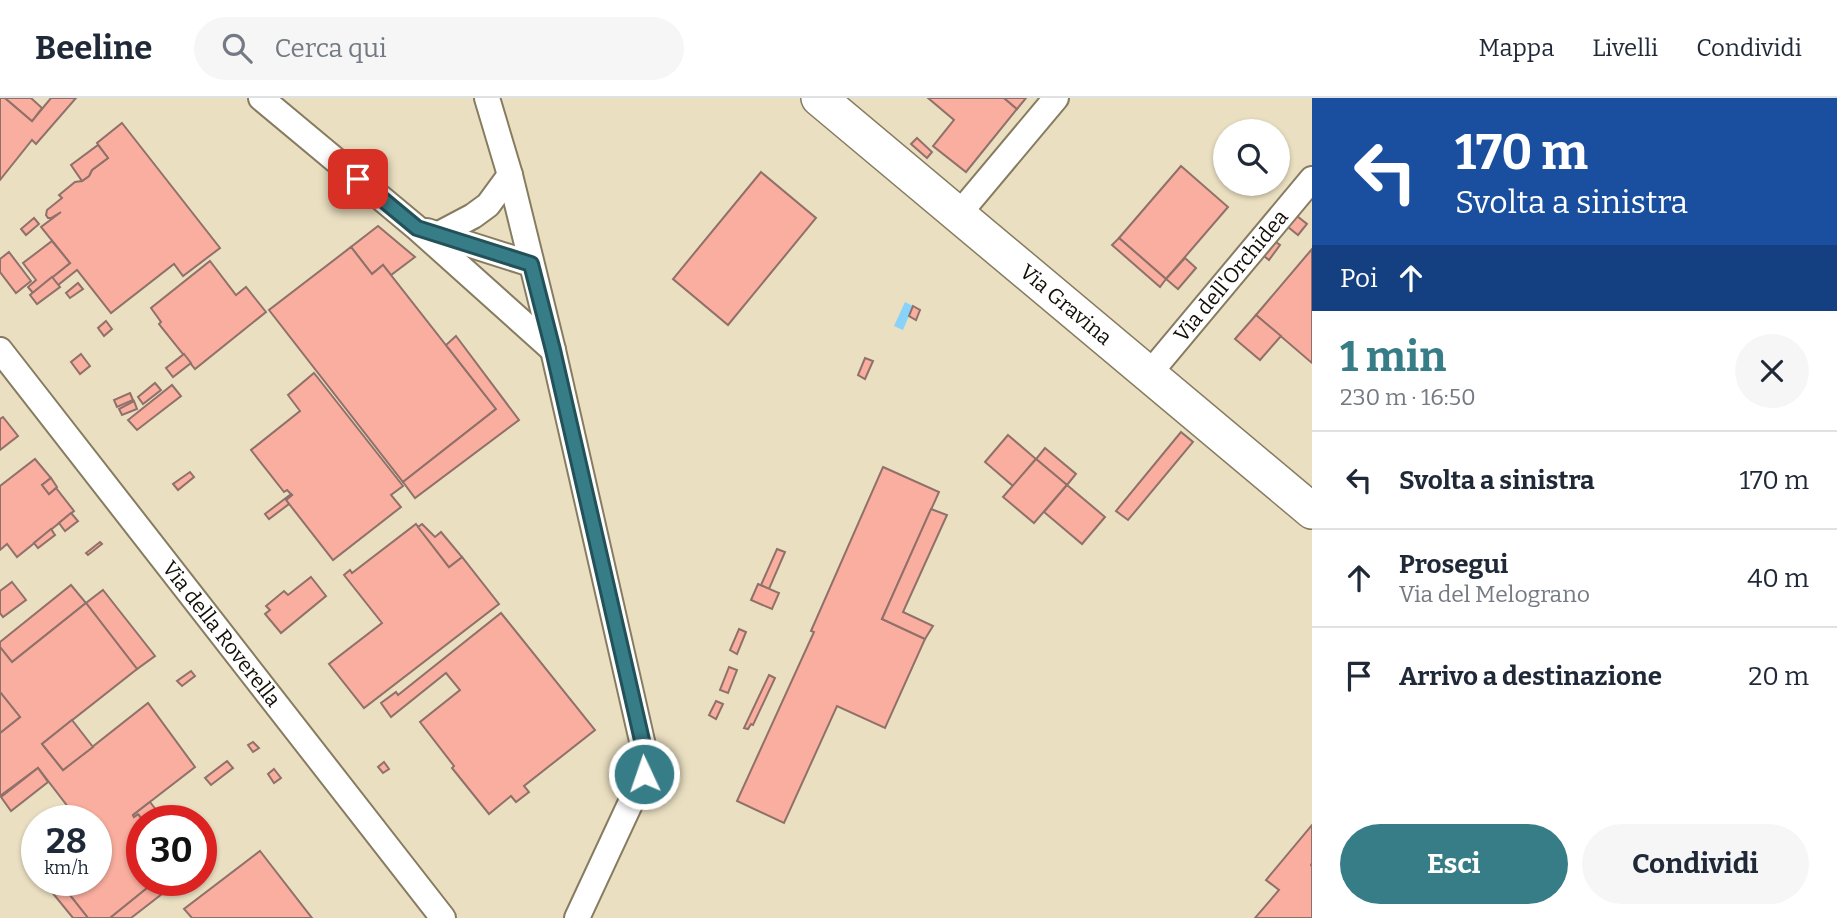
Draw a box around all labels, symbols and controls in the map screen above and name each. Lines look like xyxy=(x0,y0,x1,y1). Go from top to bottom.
search box xyxy=(194,17,684,80)
text: Beeline xyxy=(35,28,152,68)
icon: search xyxy=(218,29,256,67)
text: Cerca qui xyxy=(274,33,387,64)
text: Mappa xyxy=(1478,34,1554,62)
text: Livelli xyxy=(1592,34,1658,62)
text: Condividi xyxy=(1696,34,1802,62)
map controls xyxy=(1213,119,1290,196)
button: search xyxy=(1213,119,1290,196)
text: 170 m xyxy=(1455,123,1588,182)
icon: left xyxy=(1340,126,1431,217)
pin xyxy=(328,149,388,209)
icon: arrive xyxy=(339,160,377,198)
text: Svolta a sinistra xyxy=(1455,183,1688,221)
street label: Via dell'Orchidea xyxy=(1168,204,1294,347)
street label: Via Gravina xyxy=(1014,259,1118,351)
icon: ahead xyxy=(1392,259,1430,297)
text: Poi xyxy=(1340,263,1378,294)
text: 1 min xyxy=(1340,332,1446,382)
button: close xyxy=(1735,334,1809,408)
text: 230 m · 16:50 xyxy=(1340,383,1476,411)
icon: left xyxy=(1340,461,1378,499)
text: Svolta a sinistra xyxy=(1399,465,1595,496)
text: 170 m xyxy=(1739,465,1809,496)
text: Prosegui xyxy=(1399,549,1508,580)
street label: Via della Roverella xyxy=(157,556,287,712)
icon: ahead xyxy=(1340,559,1378,597)
text: 40 m xyxy=(1747,563,1809,594)
text: Via del Melograno xyxy=(1399,580,1590,608)
icon: arrive xyxy=(1340,657,1378,695)
text: Arrivo a destinazione xyxy=(1399,661,1662,692)
text: 20 m xyxy=(1748,661,1809,692)
position arrow xyxy=(607,737,681,811)
speed limit sign: 30 xyxy=(126,805,217,896)
text: 28 xyxy=(46,820,87,862)
button: Esci xyxy=(1340,824,1568,904)
button: Condividi xyxy=(1582,824,1809,904)
text: km/h xyxy=(44,857,89,879)

